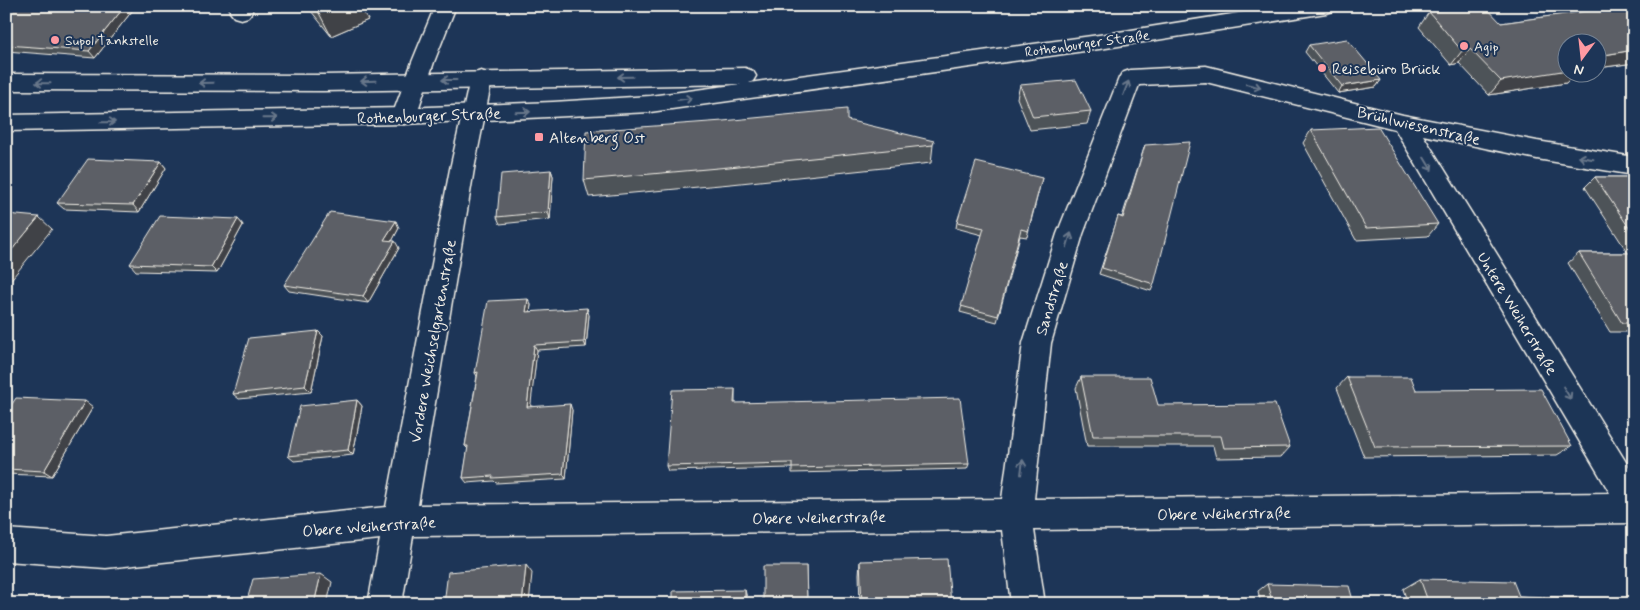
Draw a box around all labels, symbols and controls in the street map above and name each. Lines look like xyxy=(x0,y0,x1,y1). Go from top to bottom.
street label: Rothenburger Straße xyxy=(1024,26,1151,62)
place label: Supol Tankstelle xyxy=(65,32,159,50)
north arrow xyxy=(1558,32,1608,82)
marker: Supol Tankstelle xyxy=(49,34,61,46)
place label: Agip xyxy=(1474,38,1499,56)
marker: Agip xyxy=(1458,40,1470,52)
place label: Reisebüro Brück xyxy=(1332,59,1441,80)
text: N xyxy=(1572,60,1586,79)
marker: Reisebüro Brück xyxy=(1316,62,1328,74)
one-way arrow xyxy=(617,72,634,82)
one-way arrow xyxy=(441,75,458,85)
one-way arrow xyxy=(360,77,376,86)
one-way arrow xyxy=(35,78,52,88)
one-way arrow xyxy=(198,78,214,88)
one-way arrow xyxy=(1122,81,1131,96)
one-way arrow xyxy=(1245,82,1261,91)
one-way arrow xyxy=(676,94,692,104)
street label: Brühlwiesenstraße xyxy=(1355,102,1482,151)
street label: Rothenburger Straße xyxy=(357,103,501,130)
one-way arrow xyxy=(514,107,530,116)
one-way arrow xyxy=(262,114,278,123)
one-way arrow xyxy=(100,117,116,127)
place label: Altenberg Ost xyxy=(549,128,645,150)
marker: Altenberg Ost xyxy=(533,131,545,143)
one-way arrow xyxy=(1578,153,1594,163)
one-way arrow xyxy=(1423,157,1433,171)
one-way arrow xyxy=(1064,232,1074,248)
street label: Vordere Weichselgartenstraße xyxy=(405,238,463,445)
street label: Untere Weiherstraße xyxy=(1472,248,1562,379)
street label: Sandstraße xyxy=(1031,258,1074,338)
one-way arrow xyxy=(1562,386,1572,400)
one-way arrow xyxy=(1017,459,1027,475)
street label: Obere Weiherstraße xyxy=(1157,503,1291,526)
street label: Obere Weiherstraße xyxy=(752,507,886,530)
street label: Obere Weiherstraße xyxy=(302,512,437,543)

